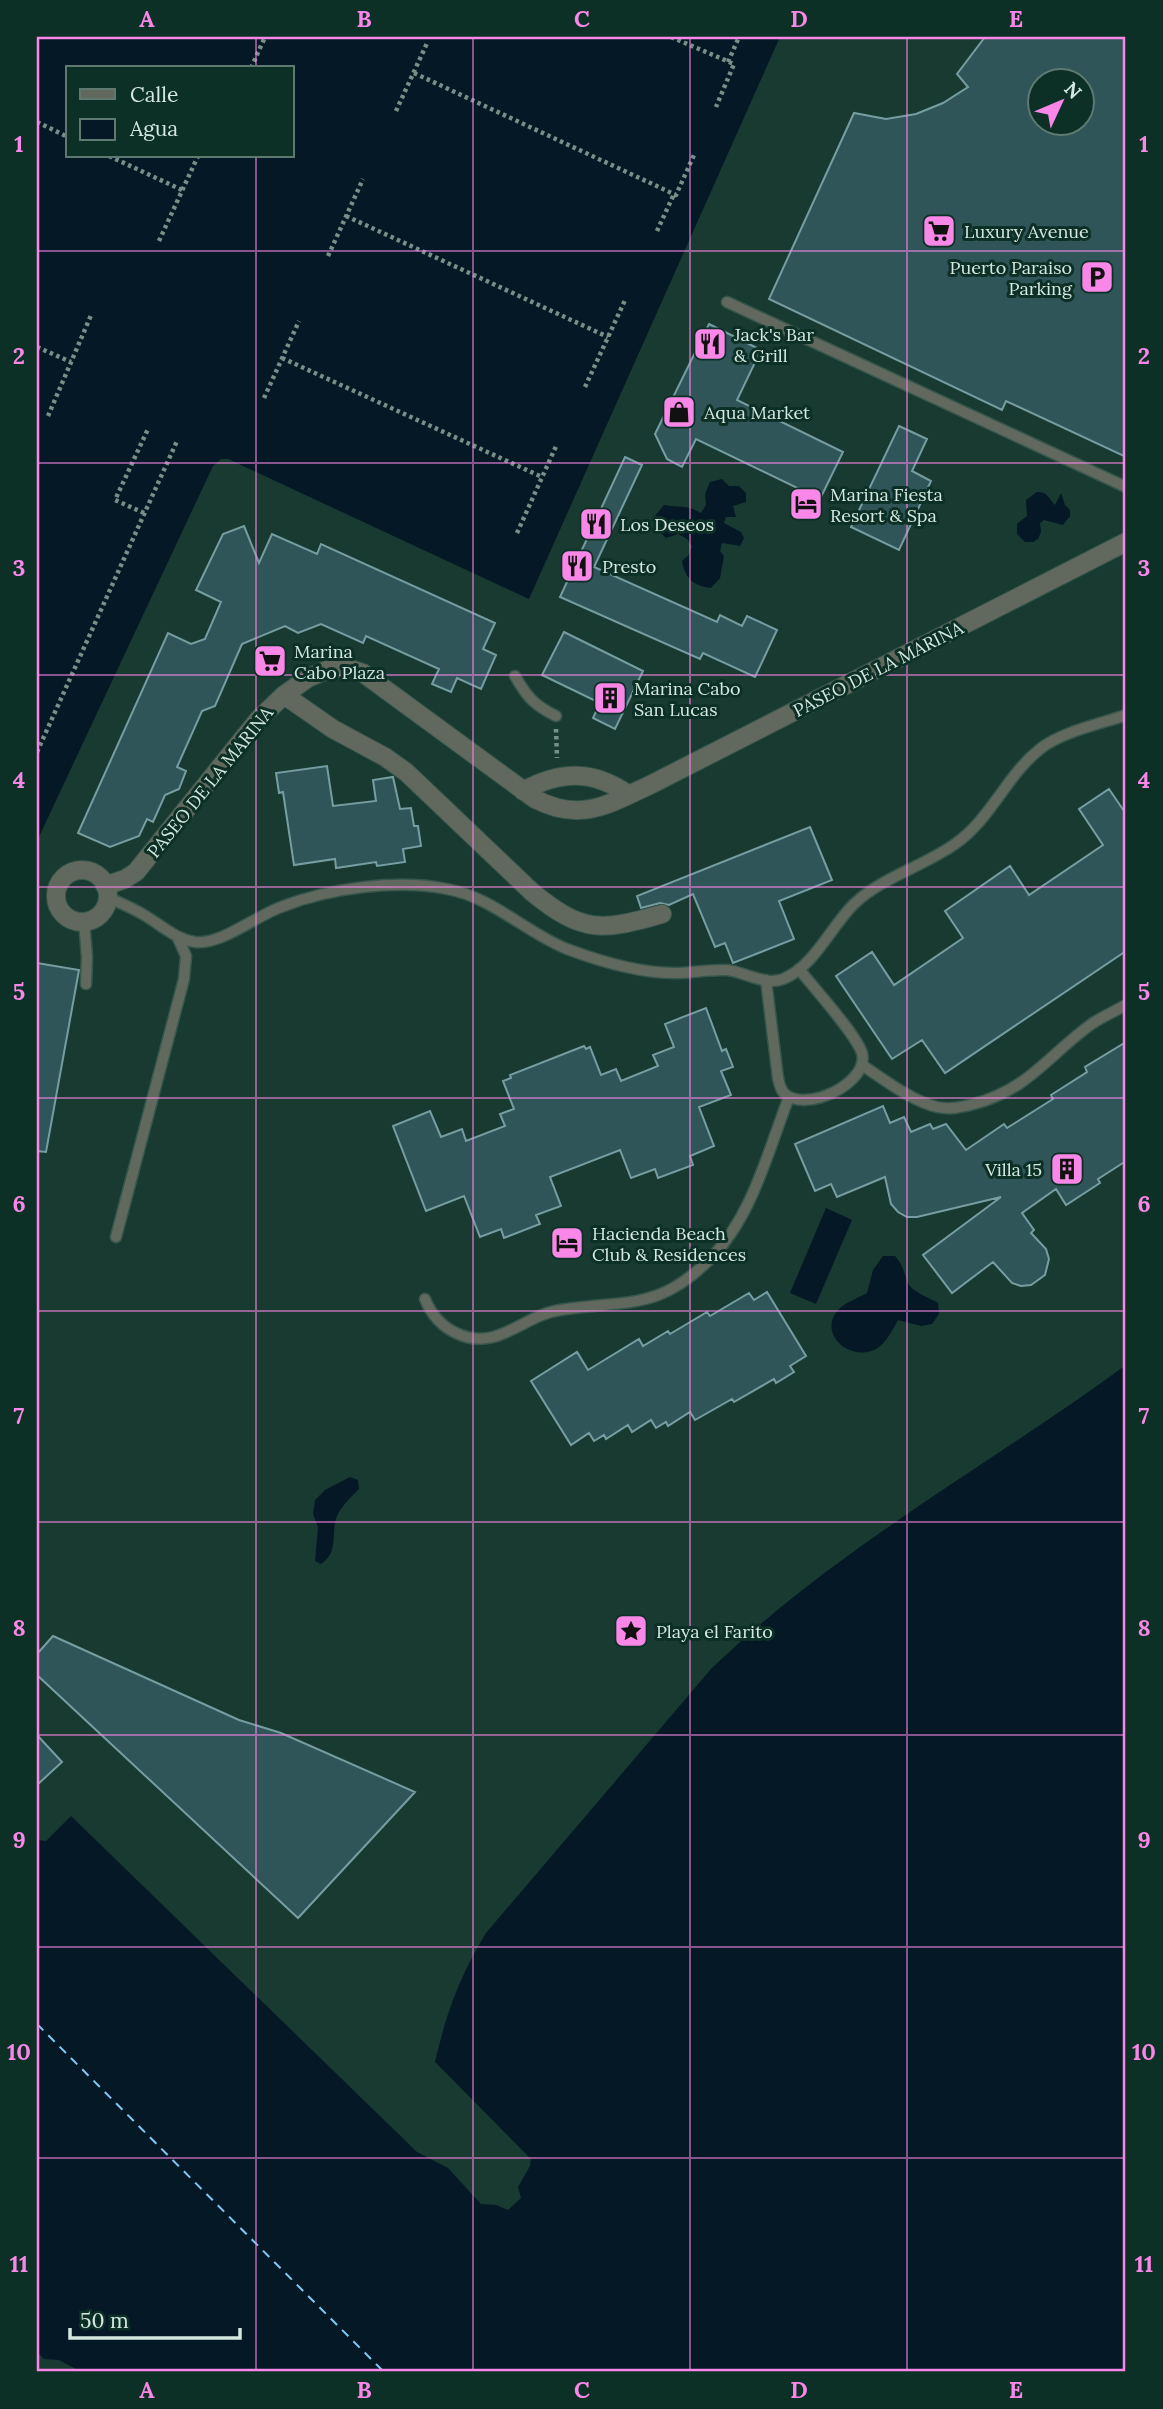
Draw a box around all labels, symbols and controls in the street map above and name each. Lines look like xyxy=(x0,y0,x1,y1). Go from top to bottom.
text: A xyxy=(139,4,155,33)
text: B xyxy=(356,4,372,33)
text: C xyxy=(574,4,590,33)
text: D xyxy=(790,4,808,33)
text: E xyxy=(1009,4,1023,33)
legend xyxy=(66,66,294,158)
north arrow xyxy=(1026,66,1096,136)
text: N xyxy=(1059,77,1087,104)
text: Calle xyxy=(130,81,178,108)
text: Agua xyxy=(129,115,178,142)
text: 1 xyxy=(14,129,24,158)
text: 1 xyxy=(1139,129,1149,158)
supermarket icon: Luxury Avenue xyxy=(920,212,958,250)
place label: Luxury Avenue xyxy=(964,220,1089,243)
place label: Puerto Paraiso Parking xyxy=(949,256,1073,300)
parking icon: Puerto Paraiso Parking xyxy=(1078,258,1116,296)
place label: Jack's Bar & Grill xyxy=(733,323,814,367)
restaurant icon: Jack's Bar & Grill xyxy=(691,325,729,363)
text: 2 xyxy=(13,341,25,370)
text: 2 xyxy=(1138,341,1150,370)
shop icon: Aqua Market xyxy=(660,393,698,431)
place label: Aqua Market xyxy=(703,401,810,424)
place label: Marina Fiesta Resort & Spa xyxy=(830,483,943,527)
hotel icon: Marina Fiesta Resort & Spa xyxy=(787,485,825,523)
restaurant icon: Los Deseos xyxy=(577,505,615,543)
place label: Los Deseos xyxy=(620,513,714,536)
restaurant icon: Presto xyxy=(558,547,596,585)
text: 3 xyxy=(13,553,25,582)
text: 3 xyxy=(1138,553,1150,582)
place label: Presto xyxy=(602,555,656,578)
street label: PASEO DE LA MARINA xyxy=(789,616,968,722)
place label: Marina Cabo Plaza xyxy=(294,640,385,684)
supermarket icon: Marina Cabo Plaza xyxy=(251,642,289,680)
place label: Marina Cabo San Lucas xyxy=(634,677,741,721)
building icon: Marina Cabo San Lucas xyxy=(591,679,629,717)
street label: PASEO DE LA MARINA xyxy=(142,701,279,862)
text: 4 xyxy=(13,765,25,794)
text: 4 xyxy=(1138,765,1150,794)
text: 5 xyxy=(13,977,25,1006)
text: 5 xyxy=(1138,977,1150,1006)
building icon: Villa 15 xyxy=(1048,1150,1086,1188)
place label: Villa 15 xyxy=(984,1158,1042,1181)
text: 6 xyxy=(12,1189,26,1218)
text: 6 xyxy=(1137,1189,1151,1218)
place label: Hacienda Beach Club & Residences xyxy=(592,1222,746,1266)
hotel icon: Hacienda Beach Club & Residences xyxy=(548,1224,586,1262)
text: 7 xyxy=(14,1401,25,1430)
text: 7 xyxy=(1139,1401,1150,1430)
place icon: Playa el Farito xyxy=(612,1612,650,1650)
text: 8 xyxy=(12,1613,26,1642)
text: 8 xyxy=(1137,1613,1151,1642)
place label: Playa el Farito xyxy=(656,1620,773,1643)
text: 9 xyxy=(12,1825,26,1854)
text: 9 xyxy=(1137,1825,1151,1854)
text: 10 xyxy=(7,2037,31,2066)
text: 10 xyxy=(1132,2037,1156,2066)
text: 11 xyxy=(10,2249,28,2278)
text: 11 xyxy=(1135,2249,1153,2278)
scale bar xyxy=(70,2297,240,2341)
text: 50 m xyxy=(80,2307,129,2334)
text: A xyxy=(139,2375,155,2404)
text: B xyxy=(356,2375,372,2404)
text: C xyxy=(574,2375,590,2404)
text: D xyxy=(790,2375,808,2404)
text: E xyxy=(1009,2375,1023,2404)

